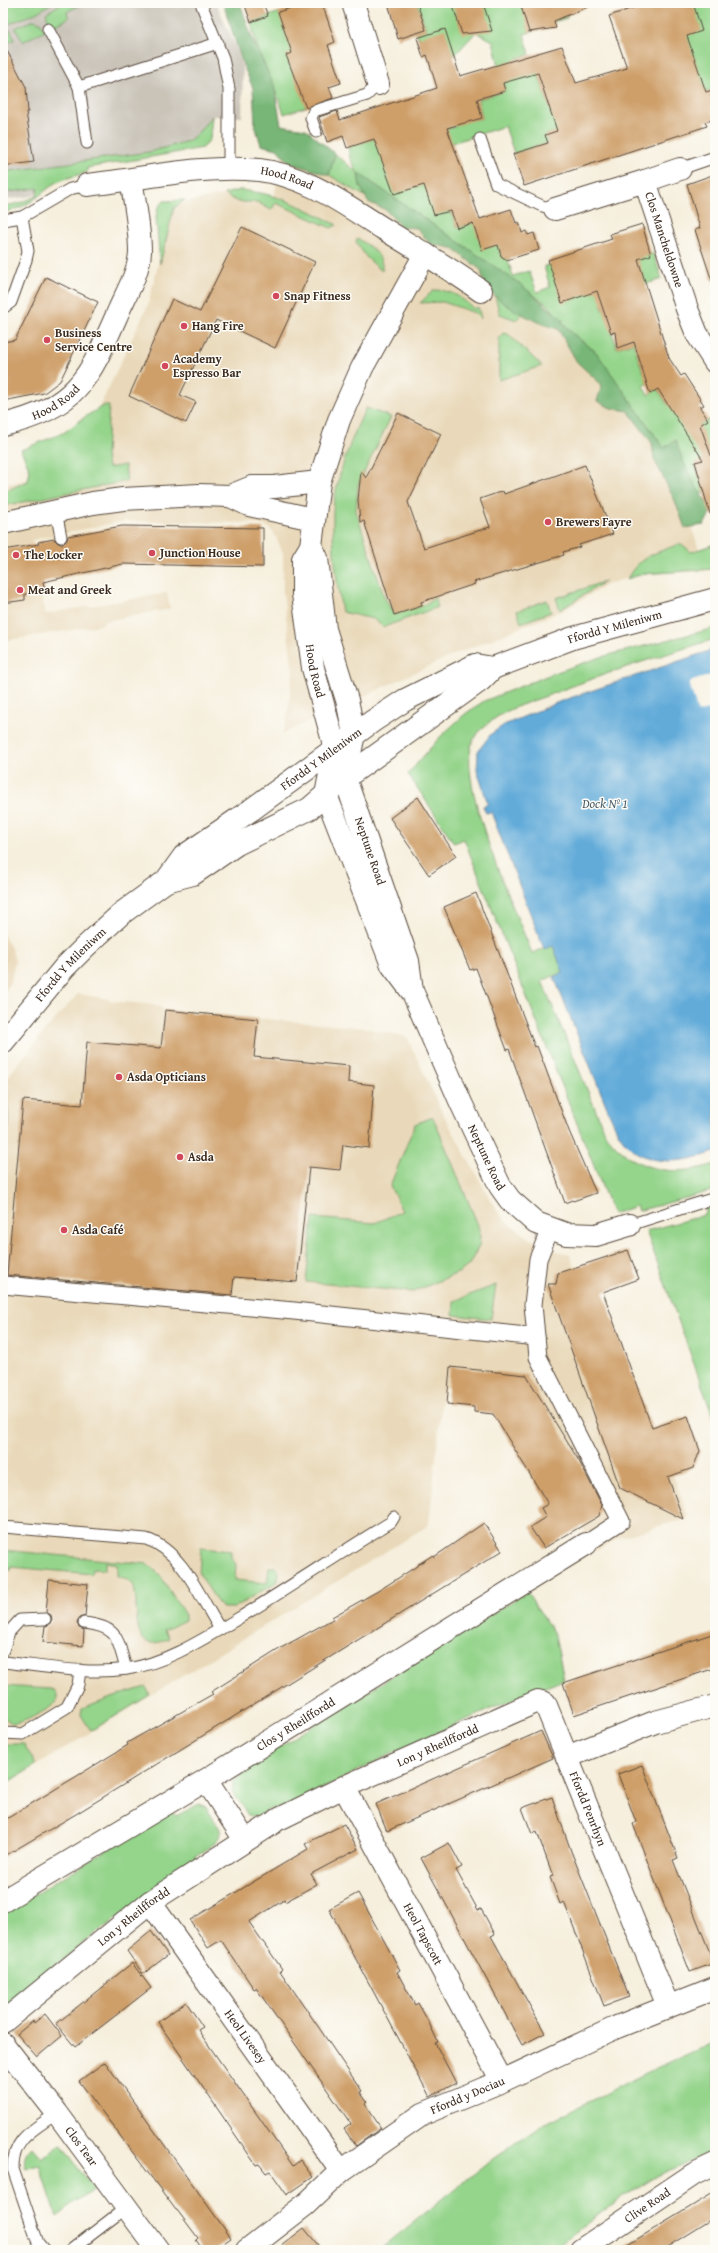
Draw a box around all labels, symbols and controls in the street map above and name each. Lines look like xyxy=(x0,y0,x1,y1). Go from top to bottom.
street label: Hood Road xyxy=(260,161,317,194)
street label: Clos Mancheldowne xyxy=(641,189,688,290)
place label: Snap Fitness xyxy=(284,287,351,304)
marker: Snap Fitness xyxy=(271,291,281,301)
place label: Hang Fire xyxy=(192,317,244,334)
marker: Hang Fire xyxy=(179,321,189,331)
place label: Business Service Centre xyxy=(55,324,132,355)
marker: Business Service Centre xyxy=(42,335,52,345)
place label: Academy Espresso Bar xyxy=(173,350,242,381)
marker: Academy Espresso Bar xyxy=(160,361,170,371)
street label: Hood Road xyxy=(29,380,84,424)
place label: Brewers Fayre xyxy=(556,513,632,530)
marker: Brewers Fayre xyxy=(543,517,553,527)
place label: Junction House xyxy=(158,544,241,561)
place label: The Locker xyxy=(24,546,83,563)
marker: Junction House xyxy=(147,548,157,558)
marker: The Locker xyxy=(11,550,21,560)
place label: Meat and Greek xyxy=(28,581,112,598)
marker: Meat and Greek xyxy=(15,585,25,595)
street label: Ffordd Y Mileniwm xyxy=(565,605,664,647)
street label: Hood Road xyxy=(302,643,330,700)
street label: Ffordd Y Mileniwm xyxy=(277,723,365,794)
water label: Dock Nº 1 xyxy=(581,794,628,813)
street label: Neptune Road xyxy=(351,815,390,888)
street label: Ffordd Y Mileniwm xyxy=(31,923,110,1005)
place label: Asda Opticians xyxy=(127,1068,206,1085)
marker: Asda Opticians xyxy=(114,1072,124,1082)
street label: Neptune Road xyxy=(464,1121,510,1194)
place label: Asda xyxy=(188,1148,215,1165)
marker: Asda xyxy=(175,1152,185,1162)
place label: Asda Café xyxy=(72,1221,124,1238)
marker: Asda Café xyxy=(59,1225,69,1235)
street label: Clos y Rheilffordd xyxy=(253,1693,339,1755)
street label: Lon y Rheilffordd xyxy=(394,1719,482,1770)
street label: Ffordd Penrhyn xyxy=(566,1769,611,1849)
street label: Lon y Rheilffordd xyxy=(94,1882,173,1950)
street label: Heol Tapscott xyxy=(400,1899,448,1969)
street label: Heol Livesey xyxy=(221,2006,271,2067)
street label: Ffordd y Dociau xyxy=(428,2072,508,2118)
street label: Clos Tear xyxy=(61,2122,102,2170)
street label: Clive Road xyxy=(621,2183,674,2227)

